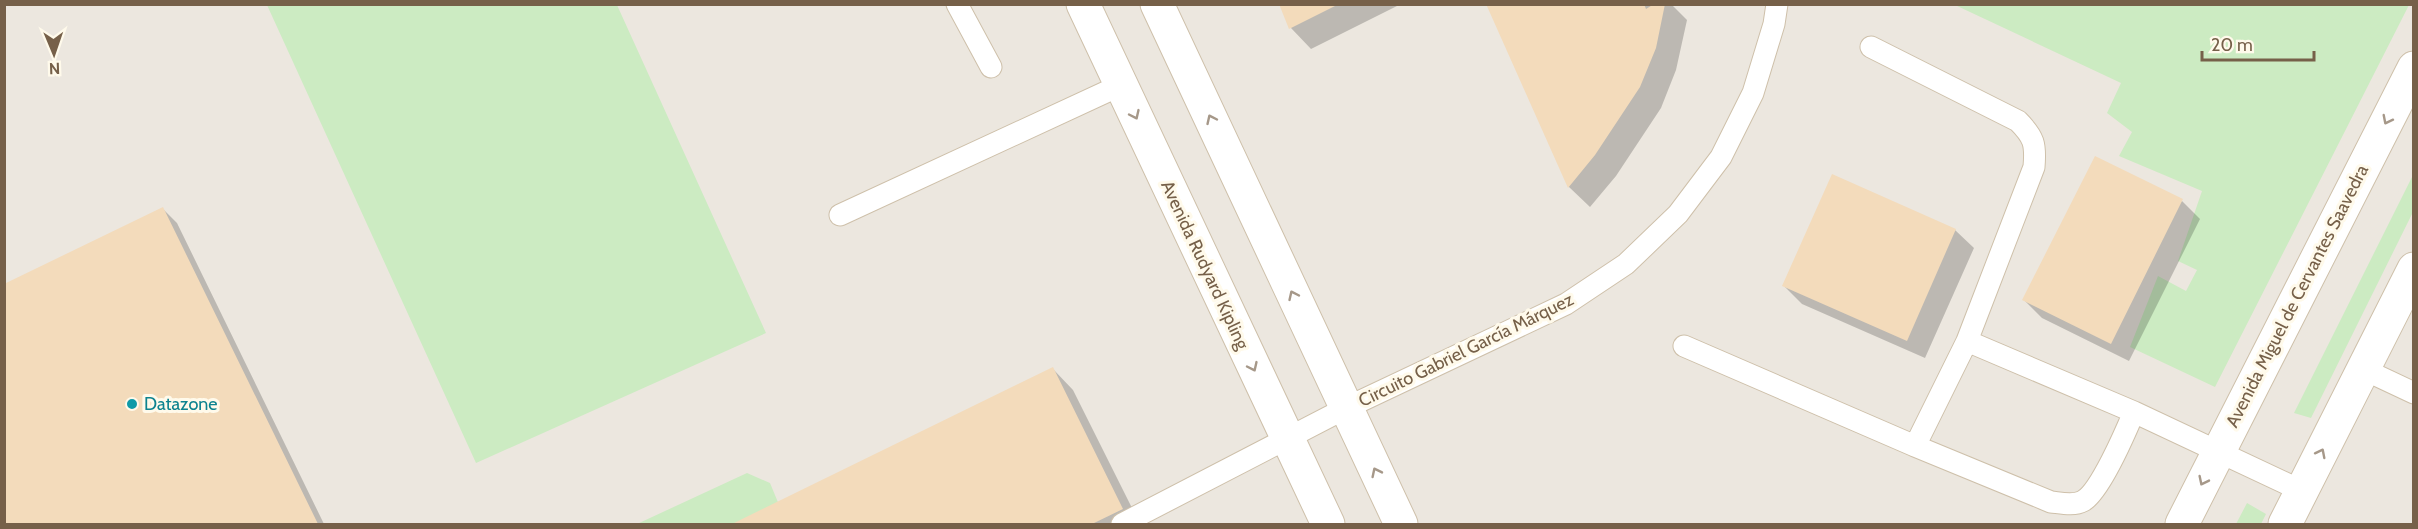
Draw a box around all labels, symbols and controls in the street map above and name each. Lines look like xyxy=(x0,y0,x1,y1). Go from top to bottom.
north arrow xyxy=(24,24,84,84)
scale bar xyxy=(2202,24,2314,62)
text: 20 m xyxy=(2211,34,2253,56)
text: N xyxy=(49,59,60,78)
one-way arrow xyxy=(1127,108,1139,119)
one-way arrow xyxy=(1206,114,1218,125)
one-way arrow xyxy=(2383,114,2394,125)
street label: Avenida Miguel de Cervantes Saavedra xyxy=(2221,161,2373,431)
street label: Avenida Rudyard Kipling xyxy=(1156,177,1254,354)
street label: Circuito Gabriel García Márquez xyxy=(1355,288,1578,412)
one-way arrow xyxy=(1288,291,1300,302)
one-way arrow xyxy=(1246,361,1258,372)
place label: Datazone xyxy=(144,393,218,415)
marker: Datazone xyxy=(125,397,139,411)
one-way arrow xyxy=(2313,449,2325,460)
one-way arrow xyxy=(1372,467,1383,478)
one-way arrow xyxy=(2199,475,2211,486)

